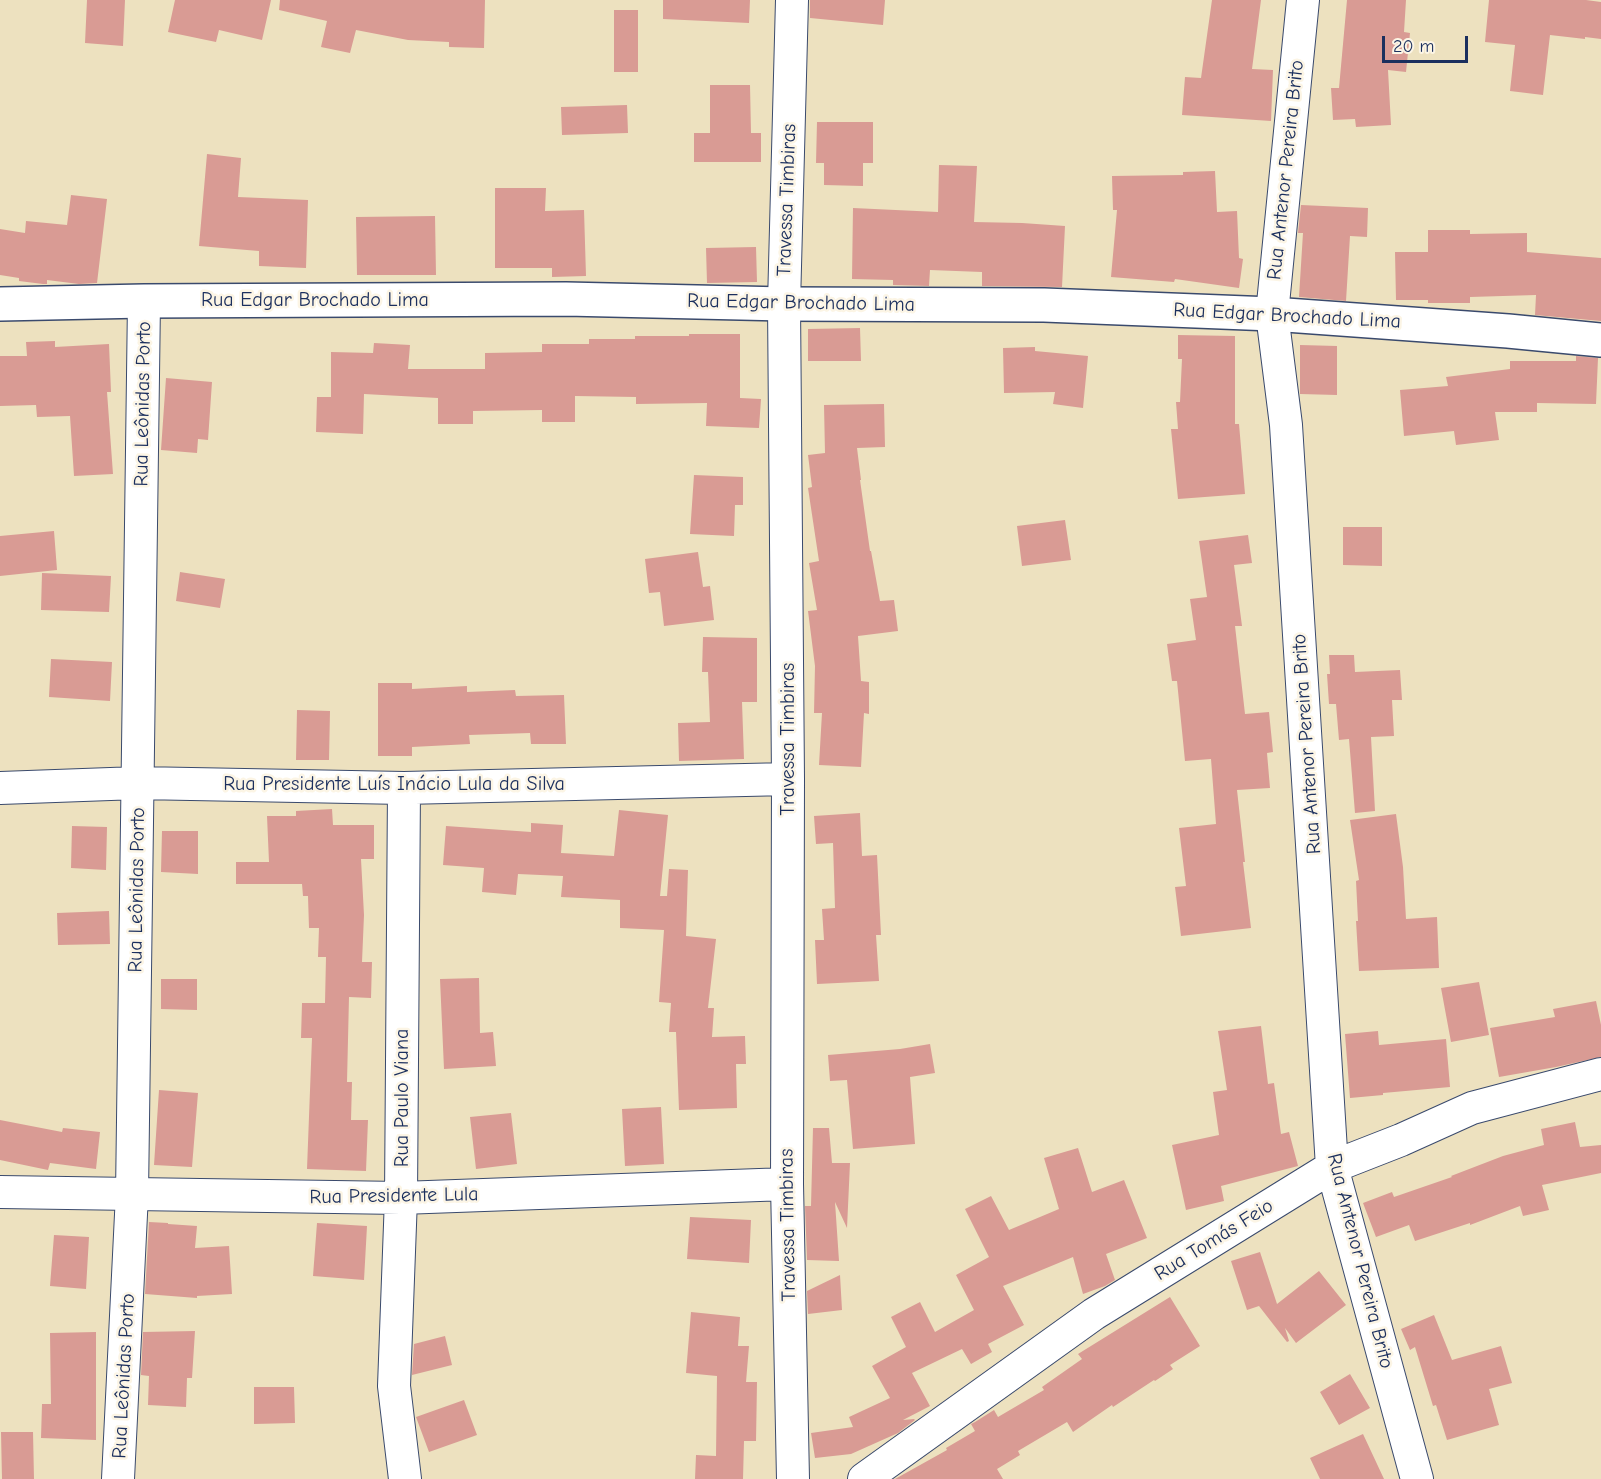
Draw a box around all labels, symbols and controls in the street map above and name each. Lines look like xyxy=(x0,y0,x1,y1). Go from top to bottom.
scale bar xyxy=(1385,24,1470,62)
text: 20 m xyxy=(1393,36,1434,57)
street label: Rua Antenor Pereira Brito xyxy=(1263,59,1309,281)
street label: Travessa Timbiras xyxy=(772,123,802,277)
street label: Rua Edgar Brochado Lima xyxy=(201,288,429,312)
street label: Rua Edgar Brochado Lima xyxy=(687,289,915,317)
street label: Rua Edgar Brochado Lima xyxy=(1173,298,1401,334)
street label: Rua Leônidas Porto xyxy=(130,321,156,487)
street label: Rua Antenor Pereira Brito xyxy=(1287,633,1327,855)
street label: Travessa Timbiras xyxy=(776,663,800,815)
street label: Rua Presidente Luís Inácio Lula da Silva xyxy=(223,772,565,796)
street label: Rua Leônidas Porto xyxy=(124,807,150,973)
street label: Rua Paulo Viana xyxy=(390,1029,414,1167)
street label: Travessa Timbiras xyxy=(775,1148,801,1302)
street label: Rua Antenor Pereira Brito xyxy=(1322,1151,1398,1371)
street label: Rua Presidente Lula xyxy=(309,1183,479,1209)
street label: Rua Tomás Feio xyxy=(1150,1194,1278,1286)
street label: Rua Leônidas Porto xyxy=(108,1293,140,1459)

